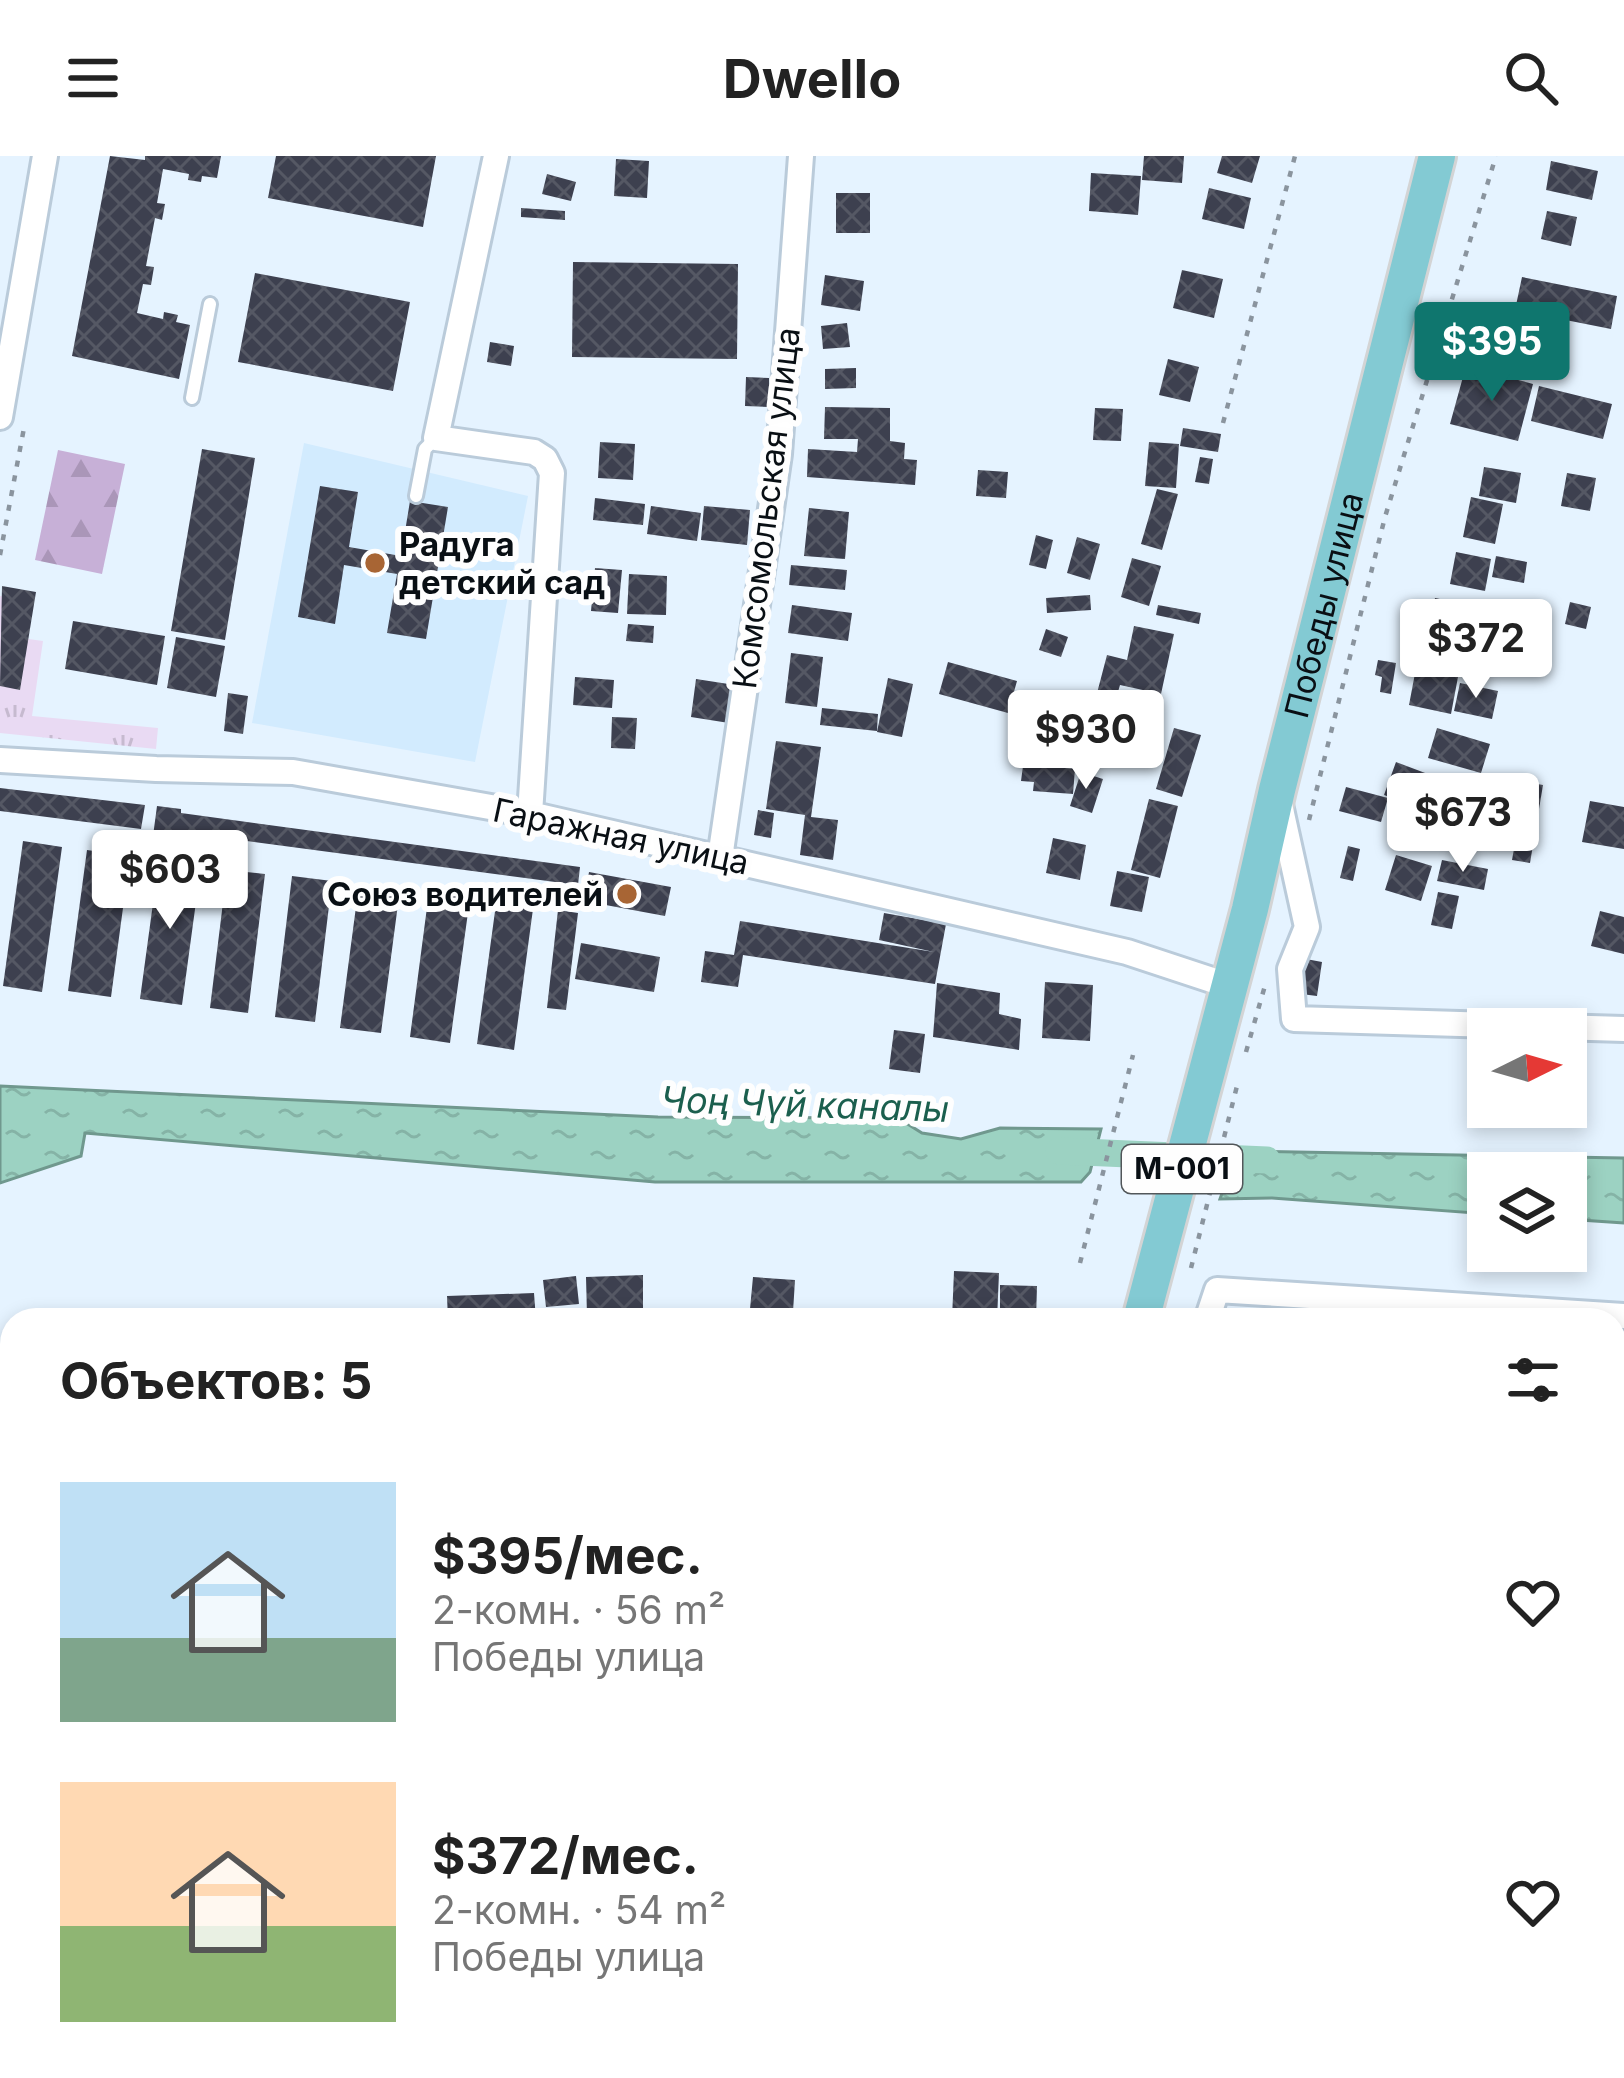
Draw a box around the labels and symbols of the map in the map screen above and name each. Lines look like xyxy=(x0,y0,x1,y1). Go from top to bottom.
pin: $395 xyxy=(1421,302,1563,404)
street label: Комсомольская улица xyxy=(724,325,808,691)
street label: Победы улица xyxy=(1276,488,1371,722)
place label: Радуга детский сад xyxy=(399,524,605,602)
marker: Радуга детский сад xyxy=(362,550,388,576)
pin: $372 xyxy=(1405,599,1547,701)
pin: $930 xyxy=(1015,690,1157,792)
pin: $673 xyxy=(1392,773,1534,875)
street label: Гаражная улица xyxy=(489,789,753,883)
pin: $603 xyxy=(99,830,241,932)
place label: Союз водителей xyxy=(327,874,603,914)
marker: Союз водителей xyxy=(614,881,640,907)
north arrow xyxy=(1467,1008,1587,1128)
water label: Чоң Чүй каналы xyxy=(660,1077,950,1131)
road number: М-001 xyxy=(1122,1145,1242,1193)

